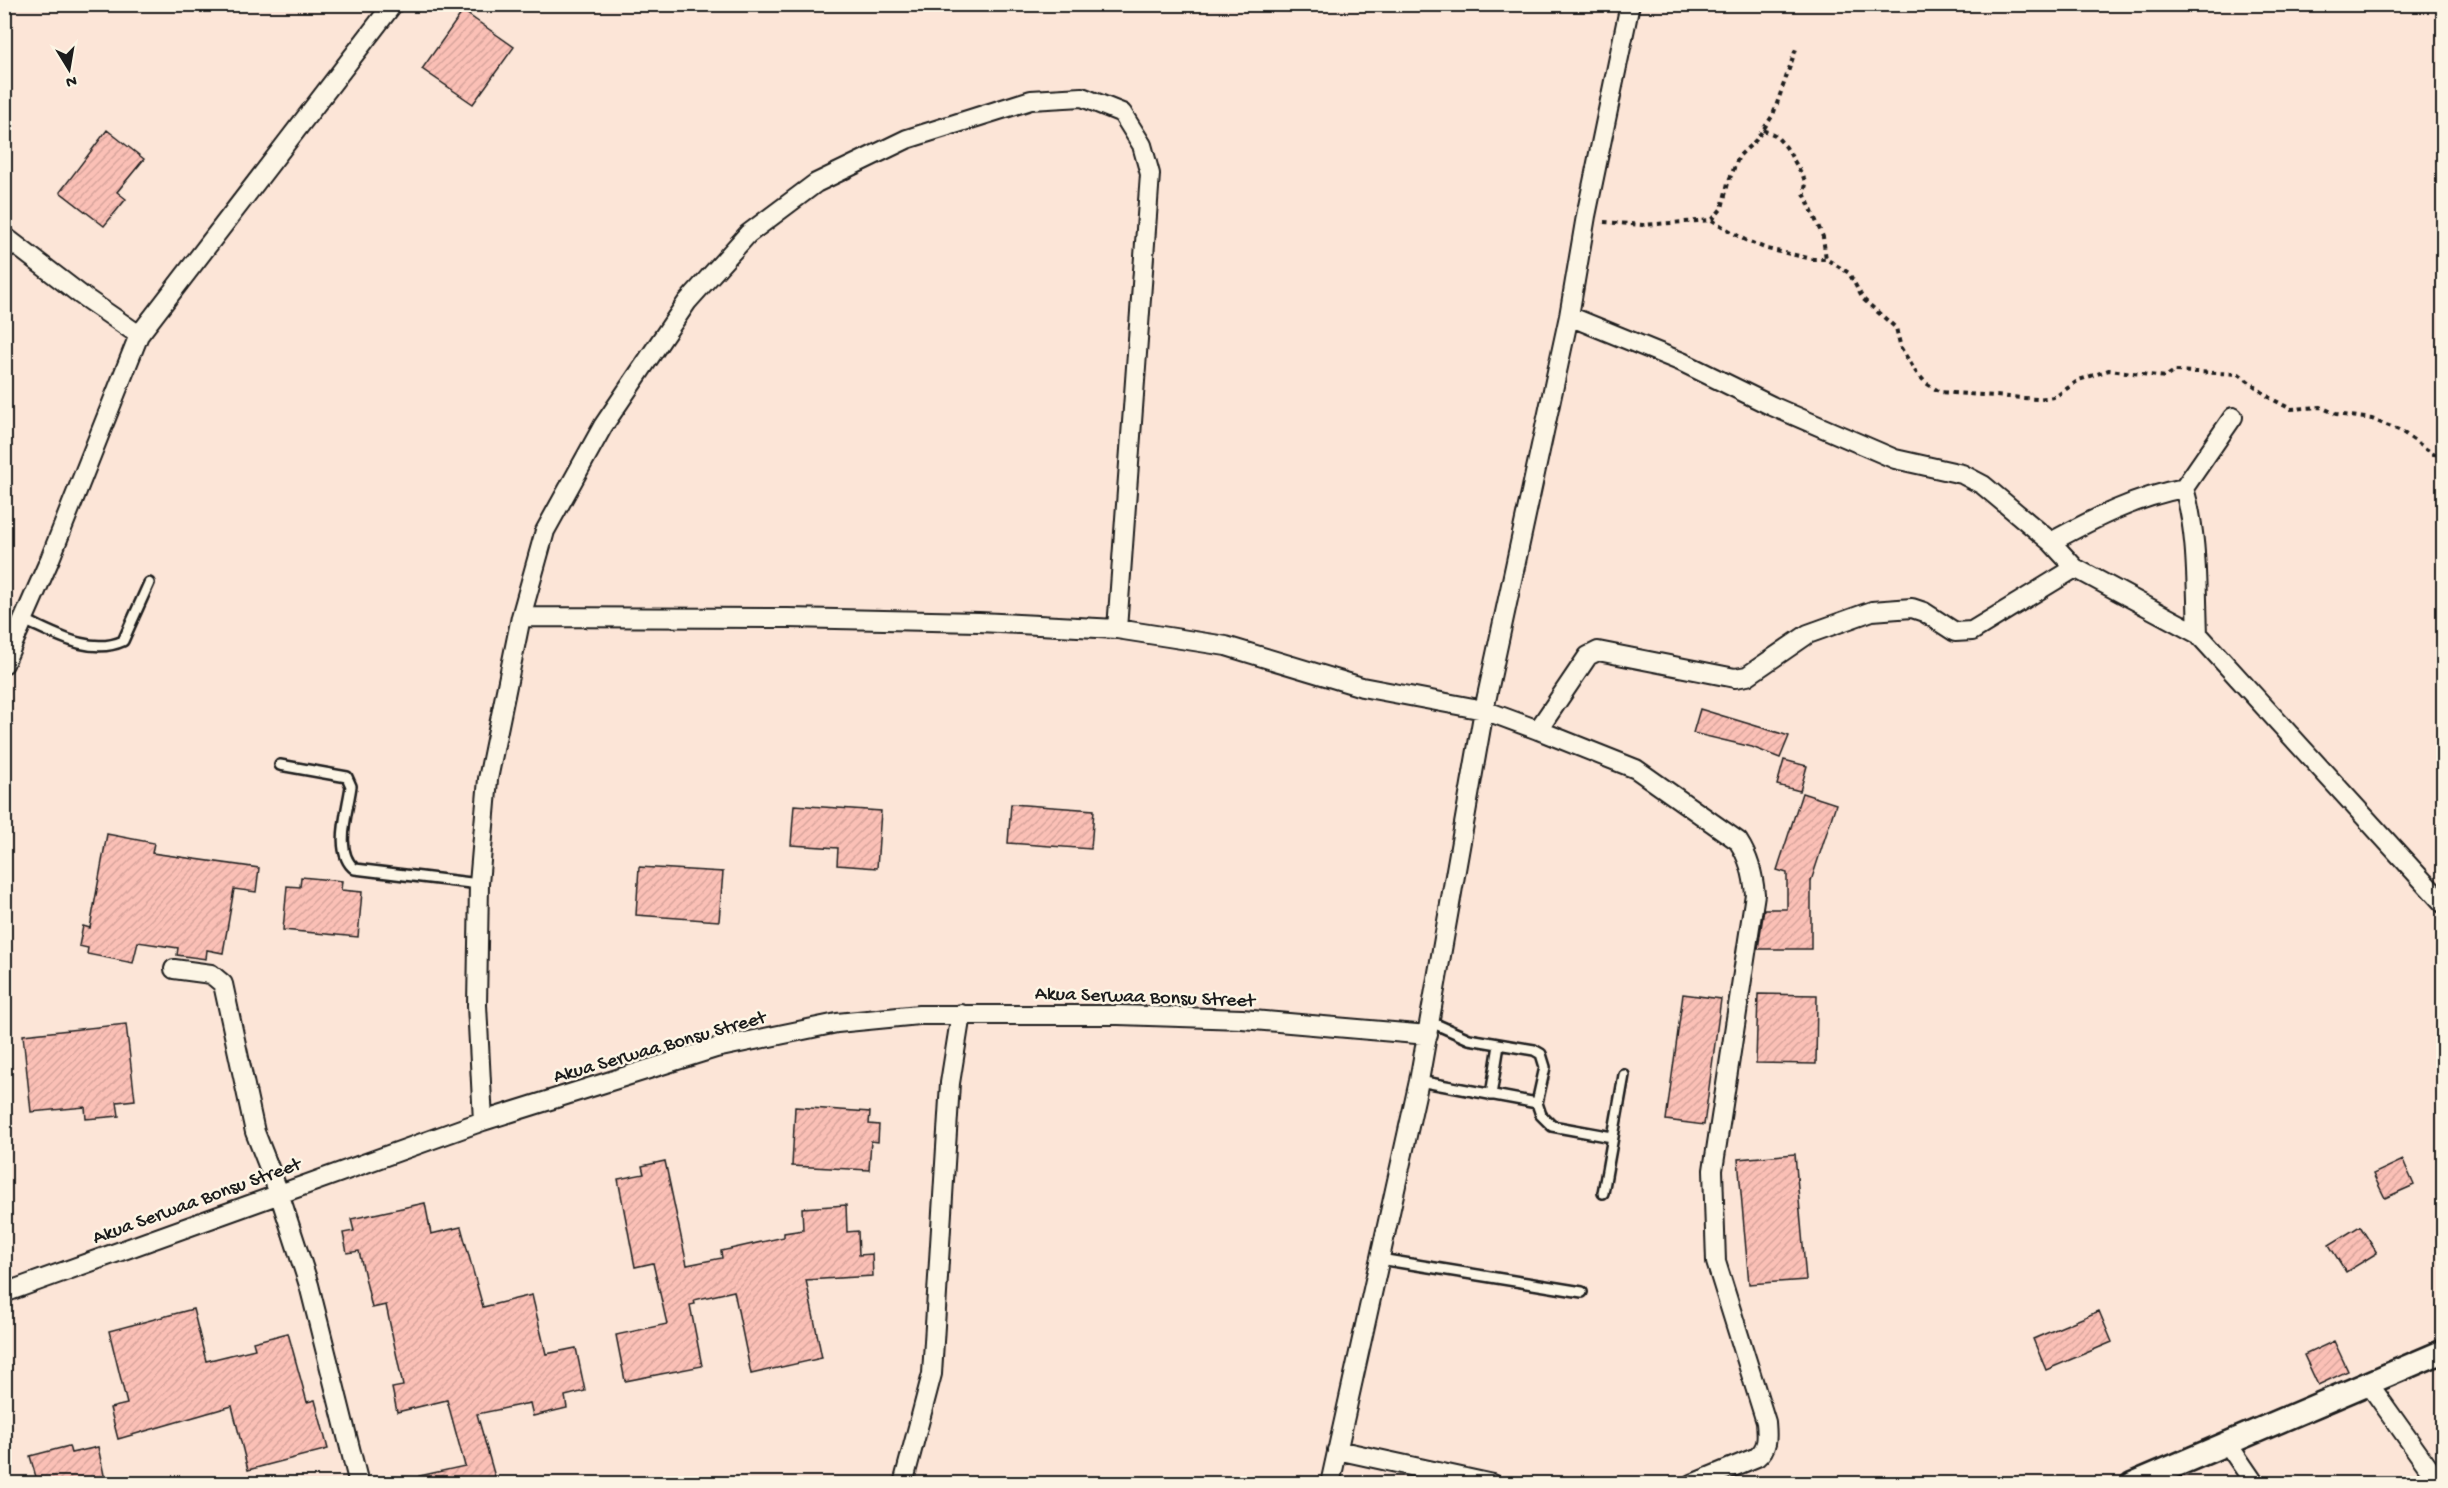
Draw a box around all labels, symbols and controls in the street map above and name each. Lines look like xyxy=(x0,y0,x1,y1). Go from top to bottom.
north arrow xyxy=(39,39,99,99)
text: N xyxy=(64,70,78,91)
street label: Akua Serwaa Bonsu Street xyxy=(1035,983,1257,1014)
street label: Akua Serwaa Bonsu Street xyxy=(551,1006,771,1090)
street label: Akua Serwaa Bonsu Street xyxy=(90,1153,306,1251)

